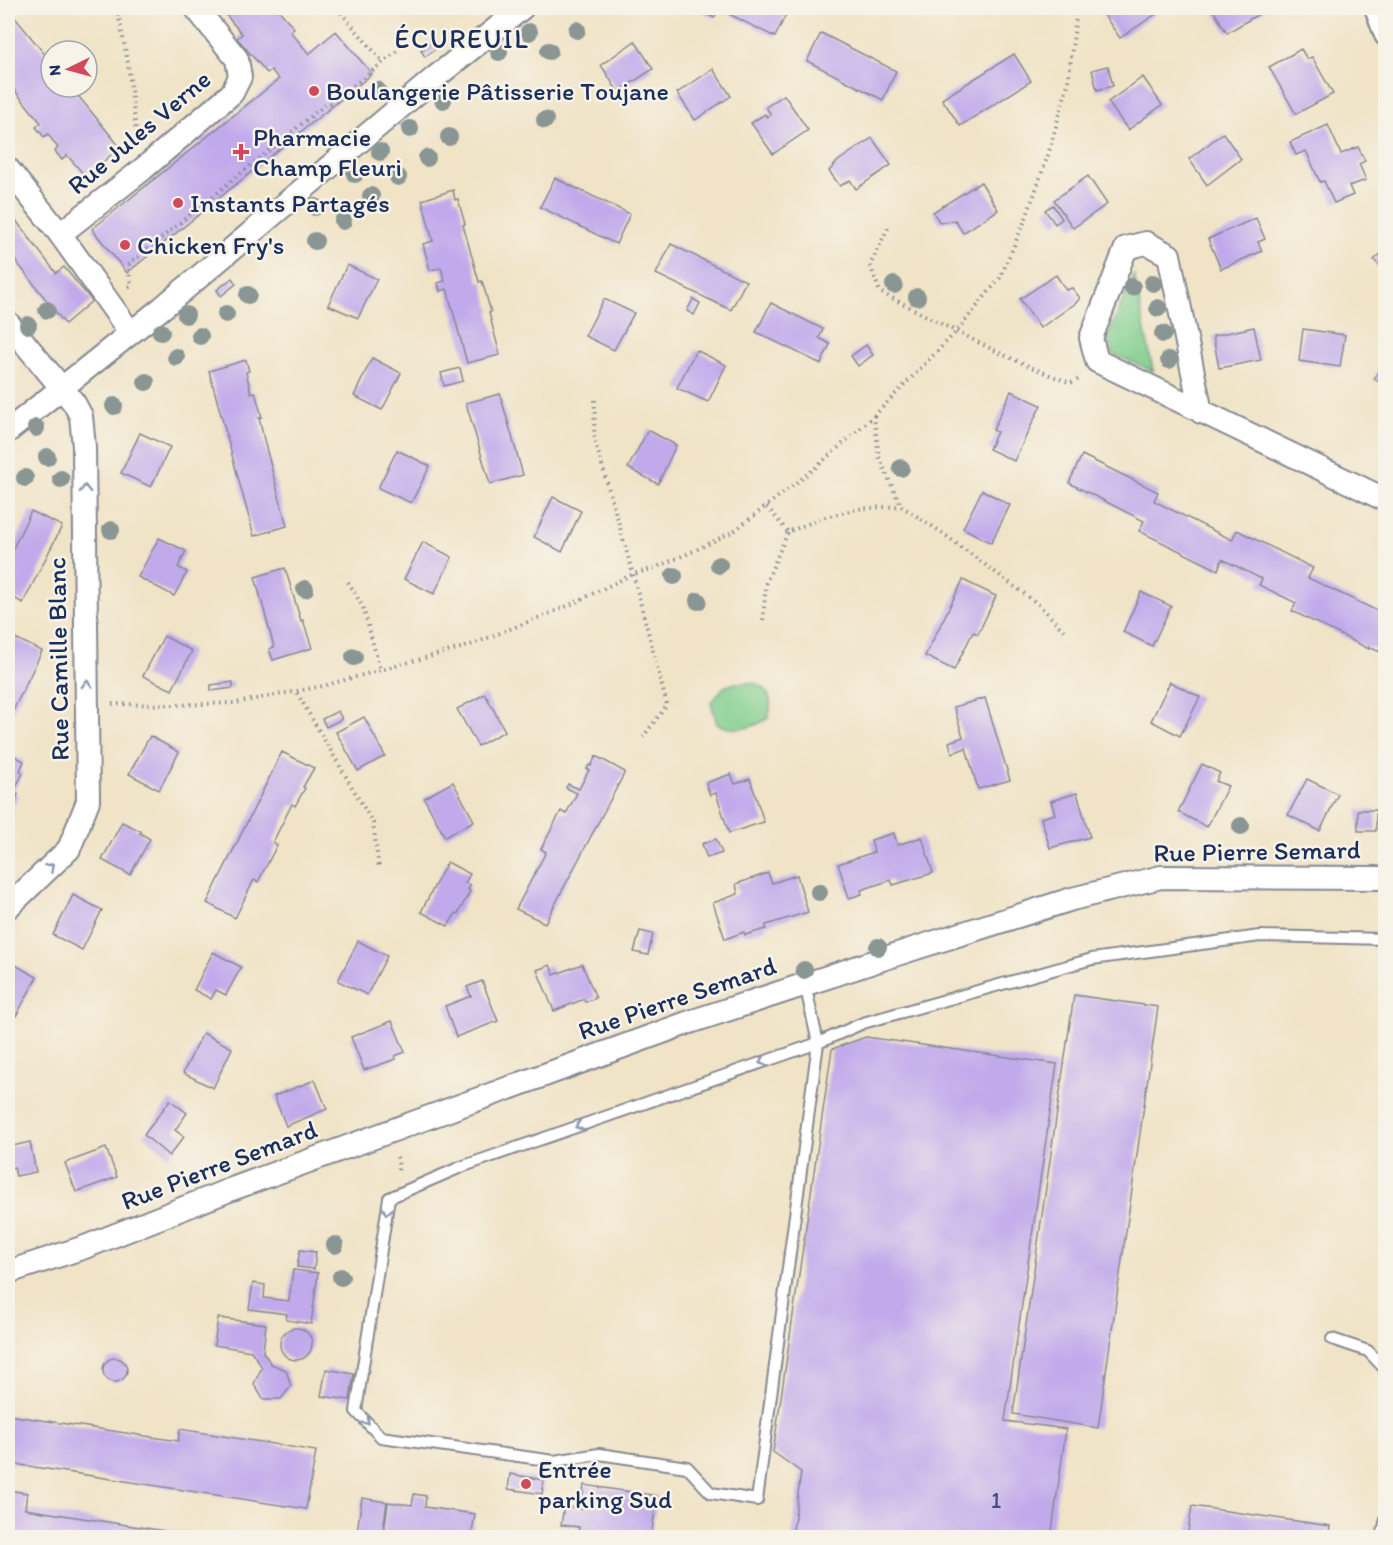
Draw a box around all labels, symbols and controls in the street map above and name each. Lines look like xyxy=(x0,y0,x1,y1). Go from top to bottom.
district label: ÉCUREUIL xyxy=(395,22,530,55)
north arrow xyxy=(39,39,99,99)
street label: Rue Jules Verne xyxy=(61,63,217,201)
text: N xyxy=(45,64,64,76)
place label: Boulangerie Pâtisserie Toujane xyxy=(326,75,669,107)
marker: Boulangerie Pâtisserie Toujane xyxy=(307,84,321,98)
place label: Pharmacie Champ Fleuri xyxy=(253,121,402,183)
marker: Pharmacie Champ Fleuri xyxy=(234,145,248,159)
place label: Instants Partagés xyxy=(190,187,390,219)
marker: Instants Partagés xyxy=(171,196,185,210)
place label: Chicken Fry's xyxy=(137,229,284,261)
marker: Chicken Fry's xyxy=(118,238,132,252)
one-way arrow xyxy=(79,485,91,494)
street label: Rue Camille Blanc xyxy=(40,557,76,761)
one-way arrow xyxy=(81,680,93,689)
street label: Rue Pierre Semard xyxy=(1153,833,1361,869)
one-way arrow xyxy=(43,863,54,874)
street label: Rue Pierre Semard xyxy=(574,949,780,1047)
one-way arrow xyxy=(758,1055,769,1068)
street label: Rue Pierre Semard xyxy=(117,1113,322,1217)
one-way arrow xyxy=(574,1119,585,1132)
one-way arrow xyxy=(382,1207,394,1216)
one-way arrow xyxy=(358,1413,369,1424)
place label: Entrée parking Sud xyxy=(538,1453,672,1515)
marker: Entrée parking Sud xyxy=(519,1477,533,1491)
house number: 1 xyxy=(991,1487,1001,1514)

